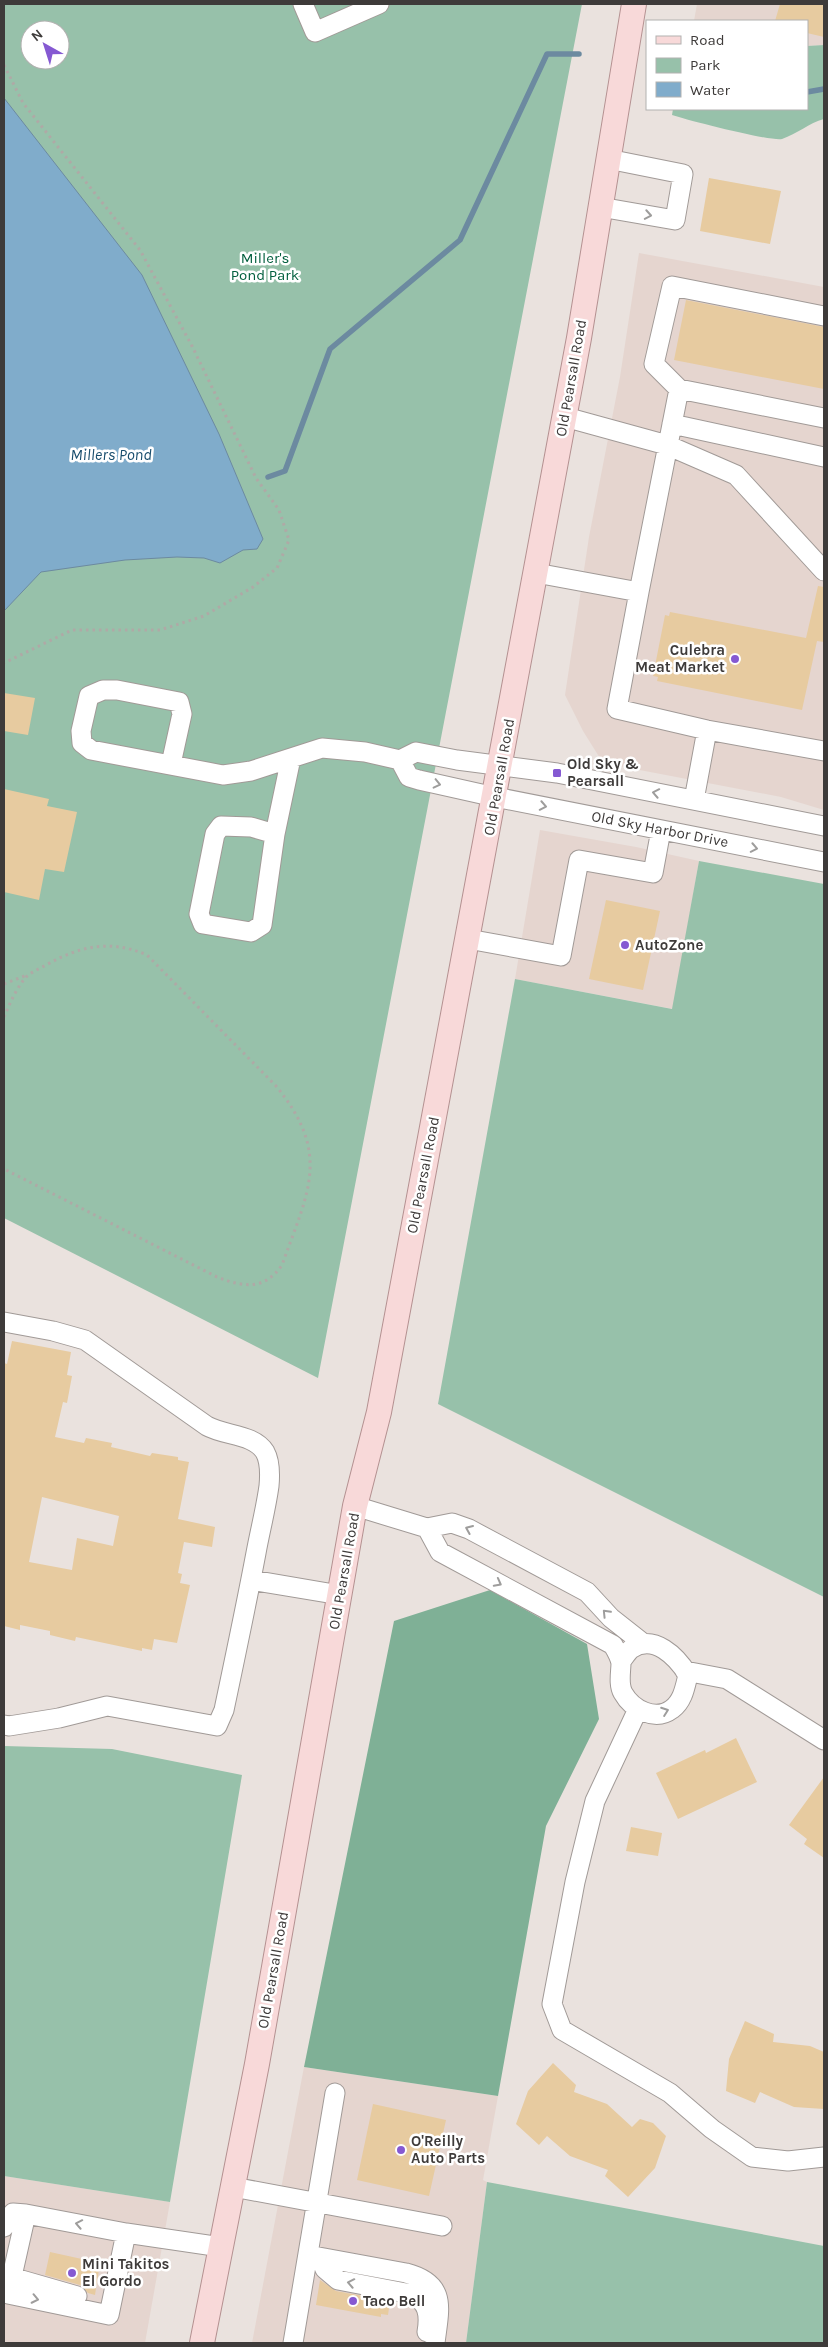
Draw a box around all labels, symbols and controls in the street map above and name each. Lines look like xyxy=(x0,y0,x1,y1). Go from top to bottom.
north arrow xyxy=(20,20,70,70)
legend xyxy=(646,20,808,110)
text: N xyxy=(28,26,46,45)
text: Road xyxy=(690,31,725,49)
text: Park xyxy=(690,56,720,74)
text: Water xyxy=(690,81,731,99)
one-way arrow xyxy=(644,209,652,220)
park label: Miller's Pond Park xyxy=(231,249,299,284)
street label: Old Pearsall Road xyxy=(552,318,590,438)
water label: Millers Pond xyxy=(70,445,152,464)
place label: Culebra Meat Market xyxy=(635,641,725,676)
marker: Culebra Meat Market xyxy=(729,653,741,665)
street label: Old Pearsall Road xyxy=(480,717,518,837)
place label: Old Sky & Pearsall xyxy=(567,755,639,790)
marker: Old Sky & Pearsall xyxy=(551,767,563,779)
one-way arrow xyxy=(433,778,442,789)
one-way arrow xyxy=(652,788,661,798)
one-way arrow xyxy=(538,801,547,811)
street label: Old Sky Harbor Drive xyxy=(590,807,730,851)
one-way arrow xyxy=(749,842,758,853)
place label: AutoZone xyxy=(635,936,703,954)
marker: AutoZone xyxy=(619,939,631,951)
street label: Old Pearsall Road xyxy=(403,1115,443,1235)
street label: Old Pearsall Road xyxy=(325,1511,363,1631)
one-way arrow xyxy=(465,1525,474,1536)
one-way arrow xyxy=(493,1577,502,1587)
one-way arrow xyxy=(603,1610,612,1619)
one-way arrow xyxy=(660,1707,669,1717)
street label: Old Pearsall Road xyxy=(254,1910,292,2030)
place label: O'Reilly Auto Parts xyxy=(411,2132,485,2167)
marker: O'Reilly Auto Parts xyxy=(395,2144,407,2156)
one-way arrow xyxy=(74,2219,83,2230)
place label: Mini Takitos El Gordo xyxy=(82,2255,170,2290)
marker: Mini Takitos El Gordo xyxy=(66,2267,78,2279)
one-way arrow xyxy=(346,2278,355,2289)
place label: Taco Bell xyxy=(363,2292,425,2310)
one-way arrow xyxy=(30,2293,39,2304)
marker: Taco Bell xyxy=(347,2295,359,2307)

